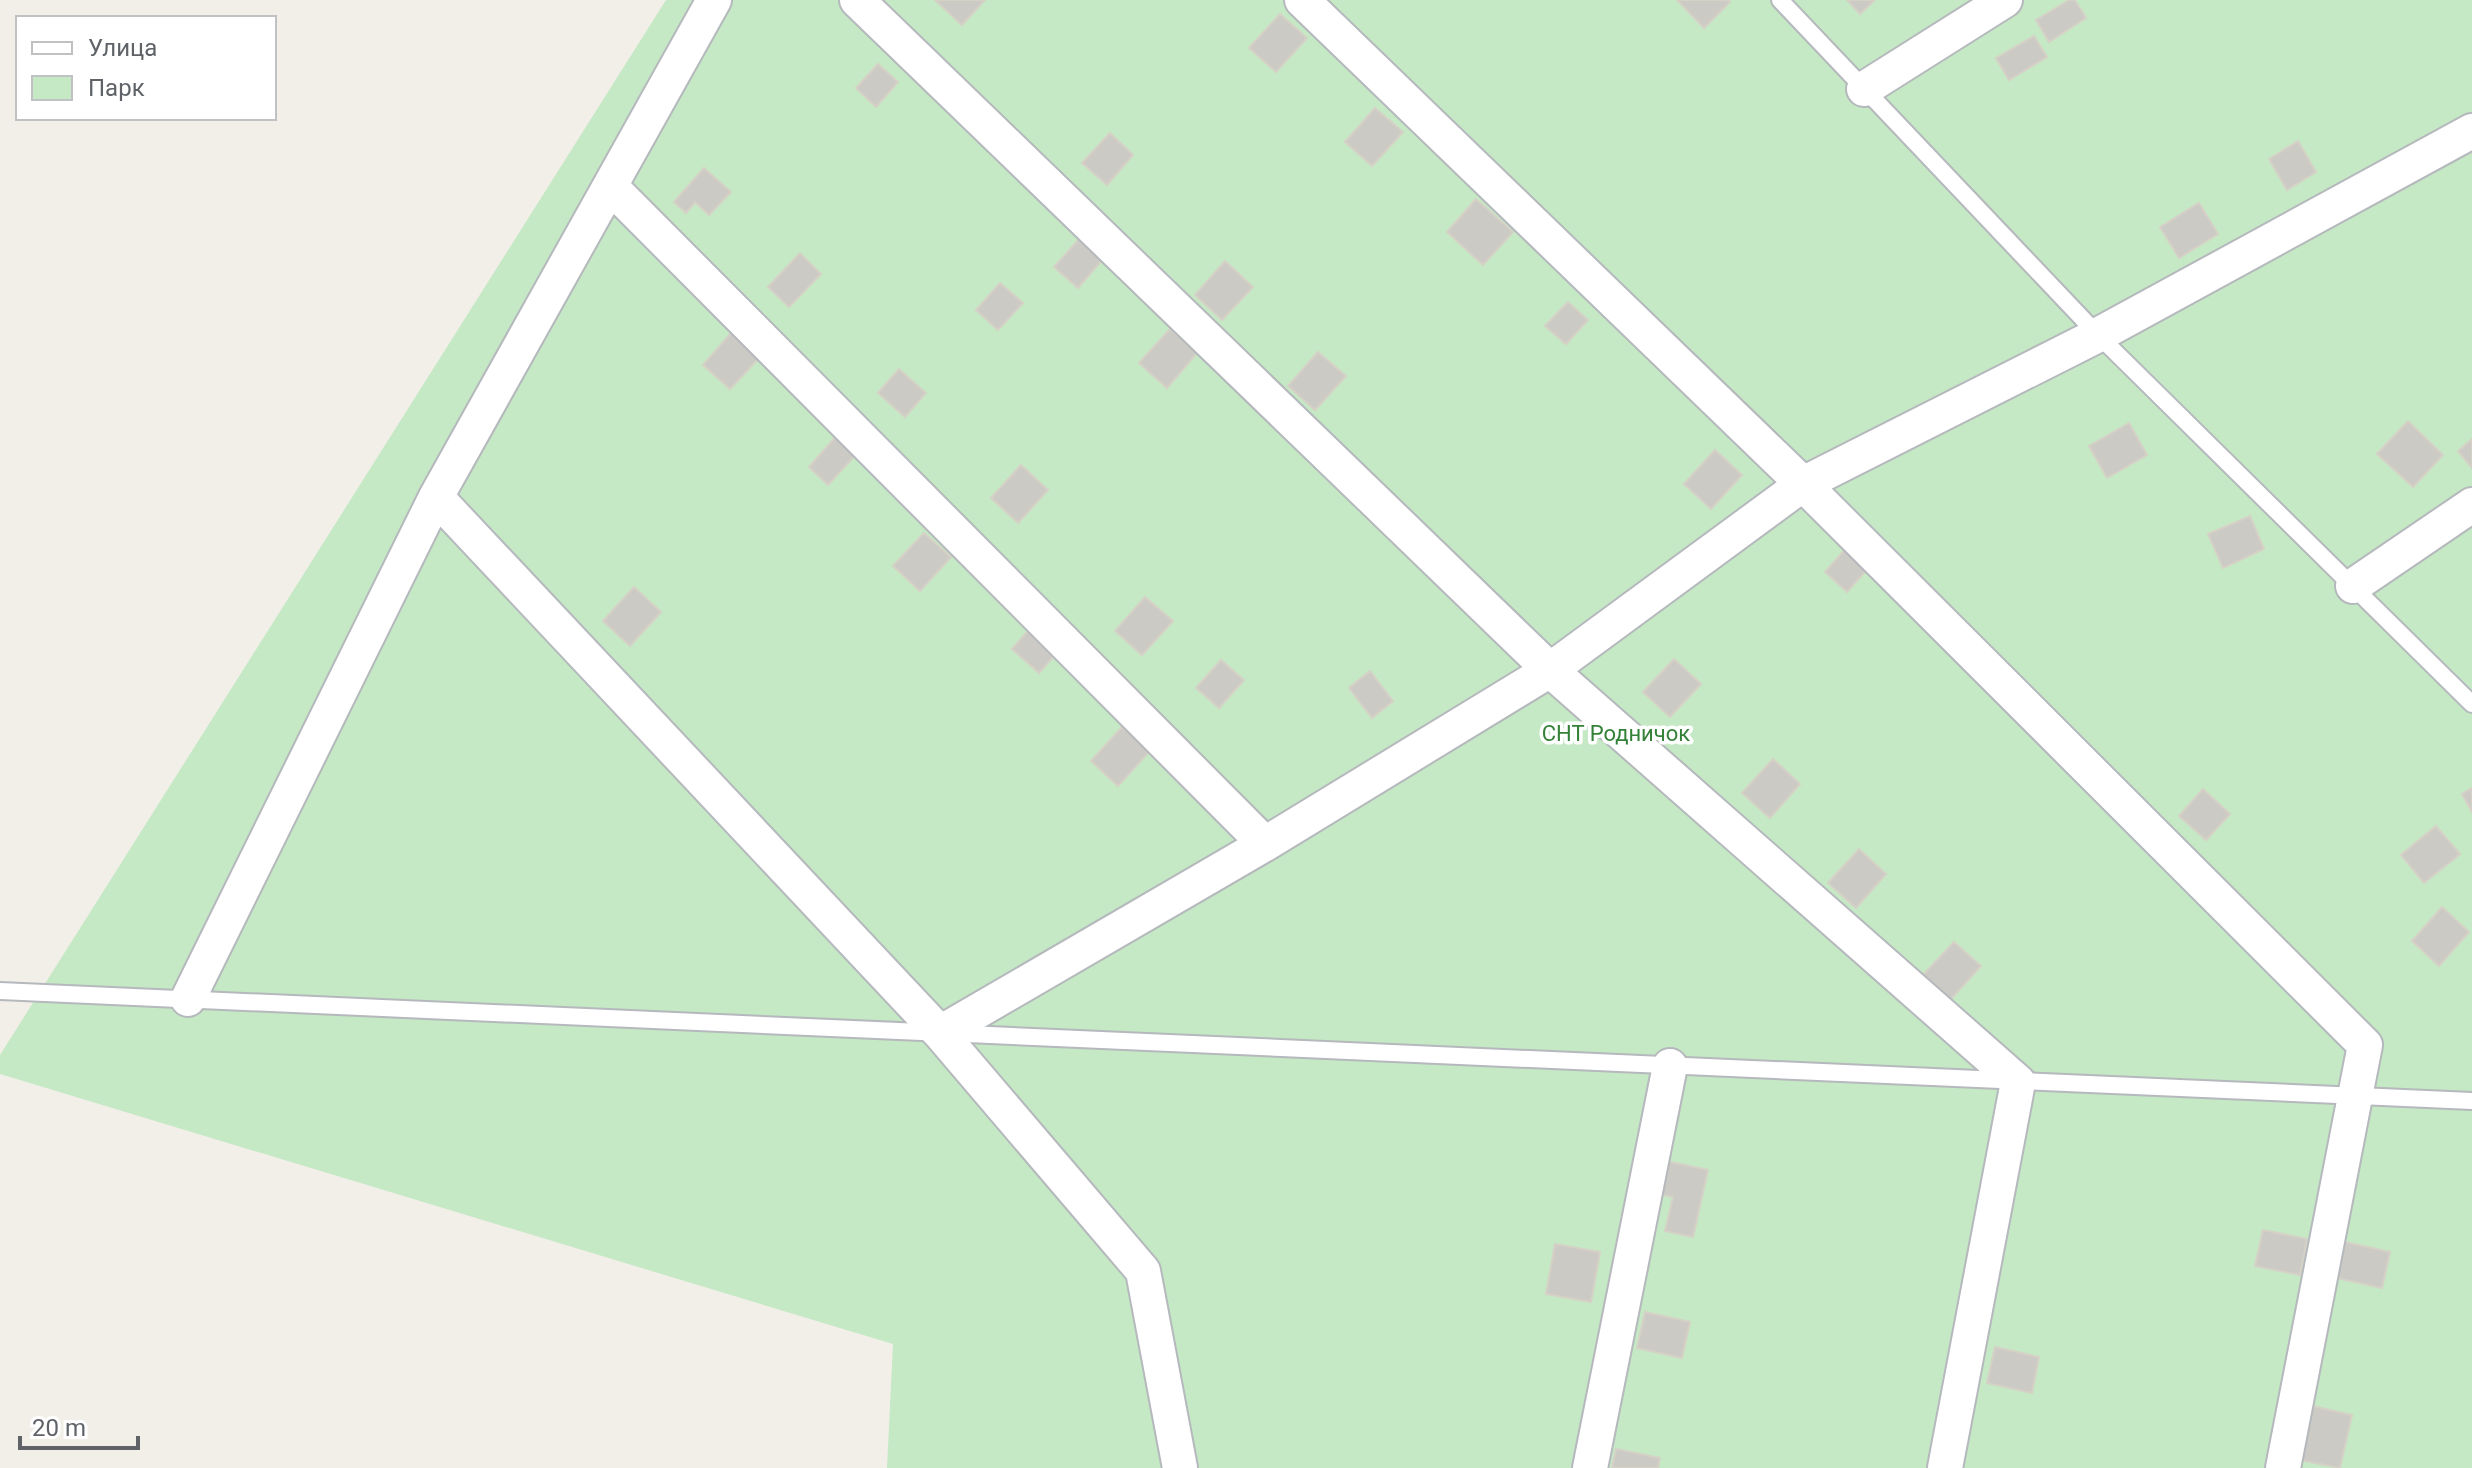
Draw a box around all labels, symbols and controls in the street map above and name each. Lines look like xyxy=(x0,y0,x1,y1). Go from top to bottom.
legend xyxy=(16,16,276,120)
text: Улица xyxy=(88,34,157,62)
text: Парк xyxy=(88,74,145,102)
park label: СНТ Родничок xyxy=(1542,721,1690,746)
scale bar xyxy=(20,1400,138,1450)
text: 20 m xyxy=(32,1414,86,1442)

